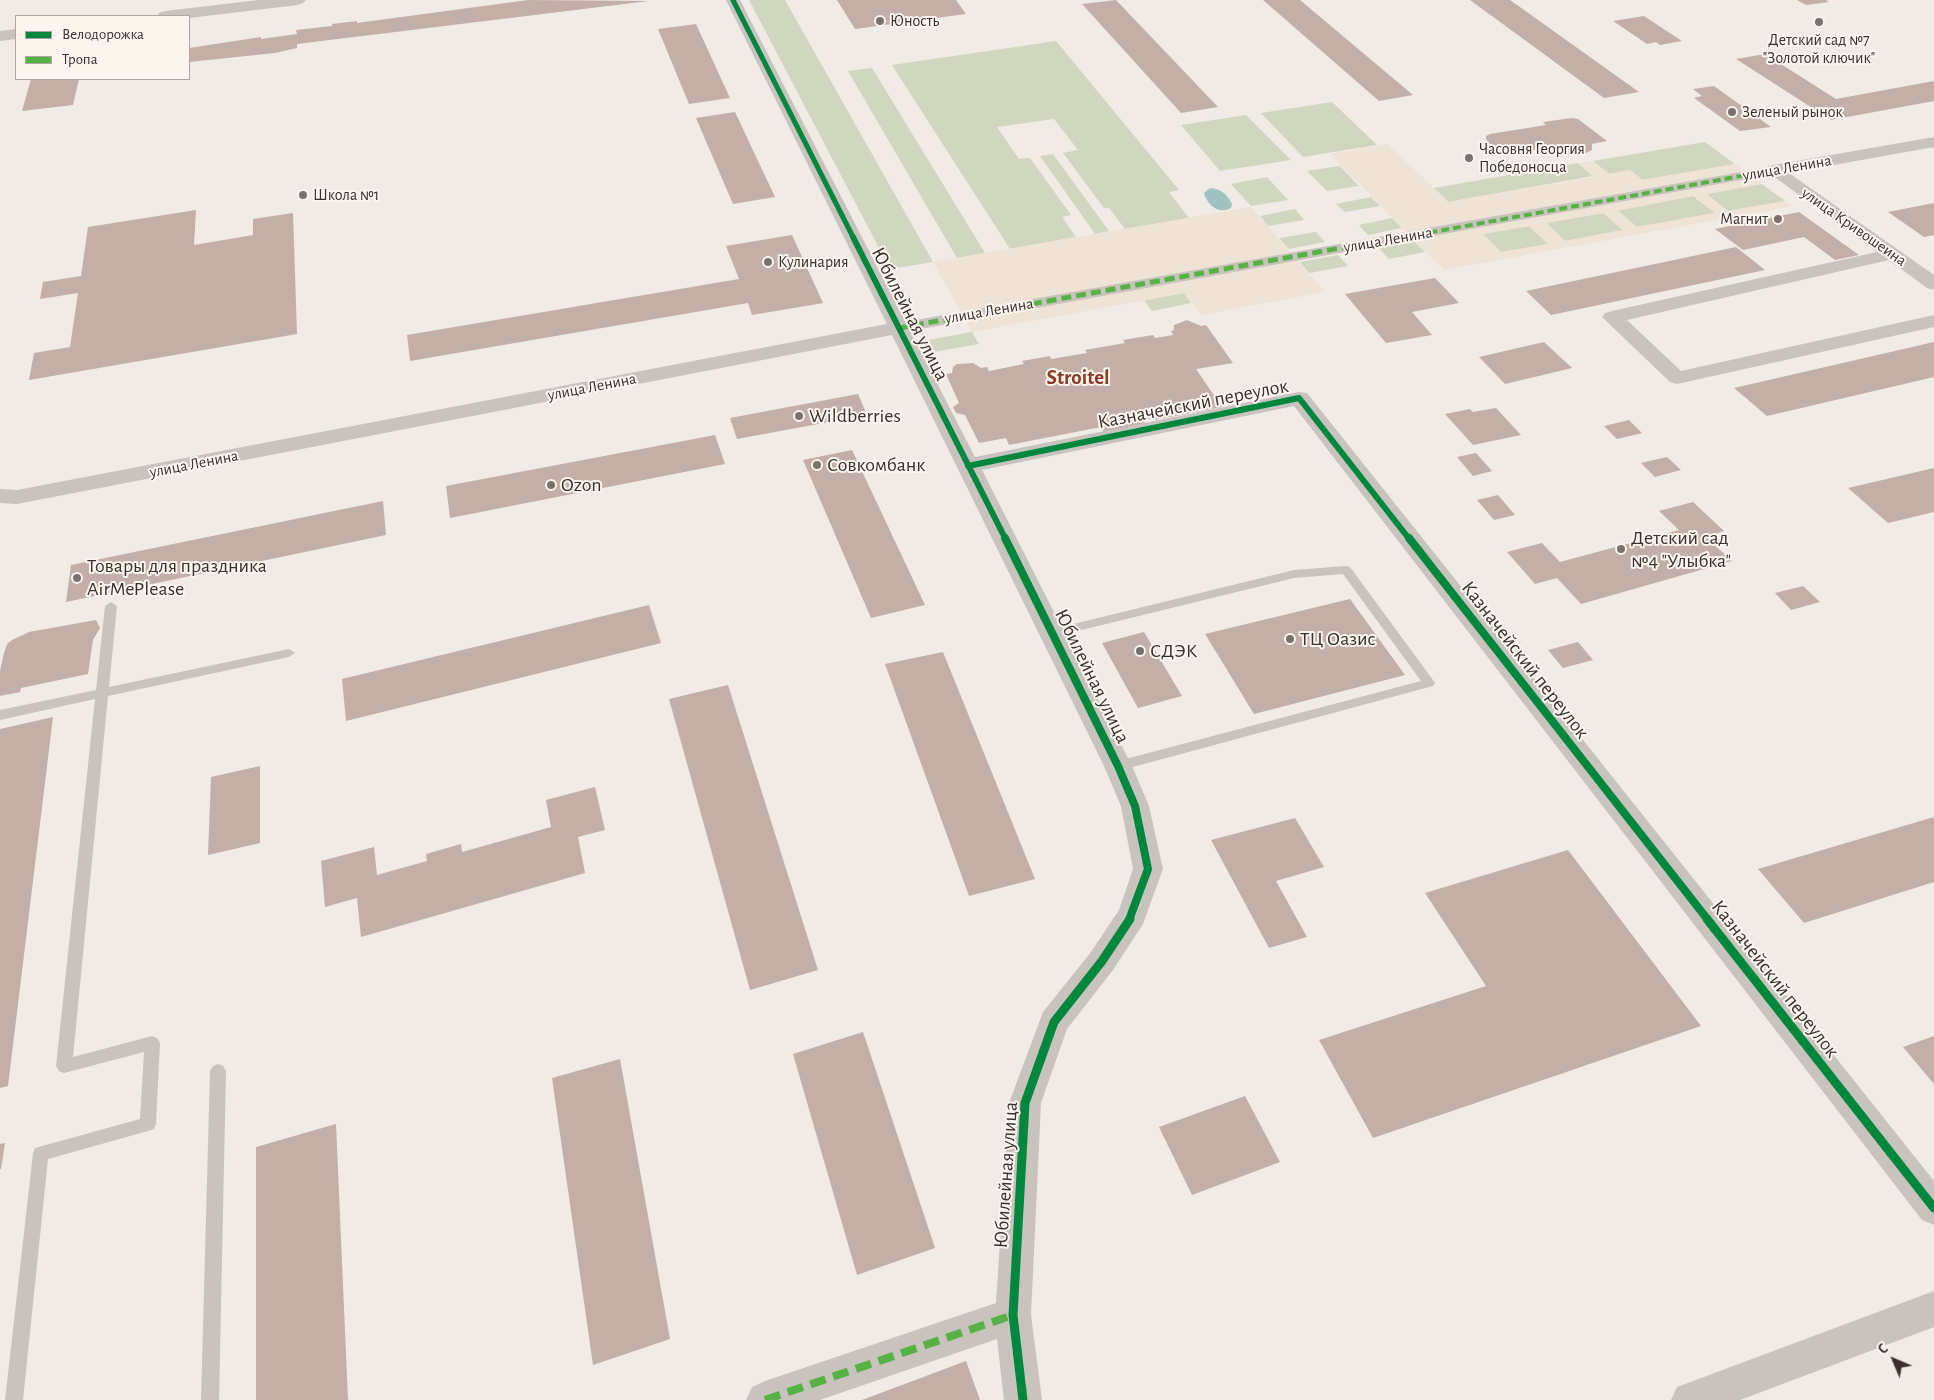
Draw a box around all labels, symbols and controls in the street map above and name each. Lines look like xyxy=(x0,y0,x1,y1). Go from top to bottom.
place label: Юность xyxy=(890,11,939,31)
legend xyxy=(15,15,190,80)
marker: Юность xyxy=(874,15,886,27)
marker: Детский сад №7 "Золотой ключик" xyxy=(1813,16,1825,28)
text: Велодорожка xyxy=(62,27,144,42)
place label: Детский сад №7 "Золотой ключик" xyxy=(1763,30,1875,68)
text: Тропа xyxy=(62,52,98,67)
place label: Зеленый рынок xyxy=(1742,102,1843,122)
marker: Зеленый рынок xyxy=(1726,106,1738,118)
place label: Часовня Георгия Победоносца xyxy=(1479,139,1585,177)
street label: улица Ленина xyxy=(1741,151,1833,185)
marker: Часовня Георгия Победоносца xyxy=(1463,152,1475,164)
street label: улица Кривошеина xyxy=(1798,184,1910,270)
place label: Школа №1 xyxy=(313,185,379,205)
marker: Школа №1 xyxy=(297,189,309,201)
place label: Магнит xyxy=(1720,209,1768,229)
marker: Магнит xyxy=(1772,213,1784,225)
street label: улица Ленина xyxy=(1342,223,1434,257)
street label: Юбилейная улица xyxy=(866,243,954,385)
place label: Кулинария xyxy=(778,252,849,272)
marker: Кулинария xyxy=(762,256,774,268)
street label: улица Ленина xyxy=(943,294,1035,328)
district label: Stroitel xyxy=(1046,365,1110,391)
street label: улица Ленина xyxy=(546,369,638,405)
street label: Казначейский переулок xyxy=(1096,374,1290,434)
place label: Wildberries xyxy=(809,404,901,428)
marker: Wildberries xyxy=(793,410,805,422)
street label: улица Ленина xyxy=(148,446,240,482)
place label: Совкомбанк xyxy=(827,453,925,477)
marker: Совкомбанк xyxy=(811,459,823,471)
place label: Ozon xyxy=(561,473,602,497)
marker: Ozon xyxy=(545,479,557,491)
place label: Детский сад №4 "Улыбка" xyxy=(1631,526,1731,573)
marker: Детский сад №4 "Улыбка" xyxy=(1615,543,1627,555)
place label: Товары для праздника AirMePlease xyxy=(87,554,267,601)
marker: Товары для праздника AirMePlease xyxy=(71,572,83,584)
street label: Казначейский переулок xyxy=(1456,576,1594,744)
street label: Юбилейная улица xyxy=(1049,605,1135,747)
place label: ТЦ Оазис xyxy=(1300,627,1376,651)
marker: ТЦ Оазис xyxy=(1284,633,1296,645)
place label: СДЭК xyxy=(1150,639,1197,663)
marker: СДЭК xyxy=(1134,645,1146,657)
street label: Казначейский переулок xyxy=(1706,895,1844,1063)
street label: Юбилейная улица xyxy=(989,1101,1023,1249)
north arrow xyxy=(1869,1335,1919,1385)
text: С xyxy=(1876,1342,1891,1357)

